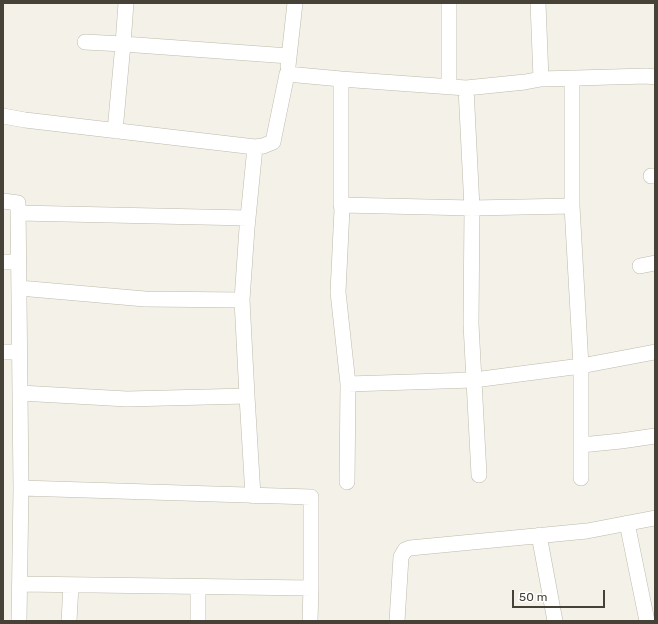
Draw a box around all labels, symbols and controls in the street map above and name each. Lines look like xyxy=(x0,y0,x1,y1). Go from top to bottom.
scale bar xyxy=(514,582,607,608)
text: 50 m xyxy=(519,590,547,604)

